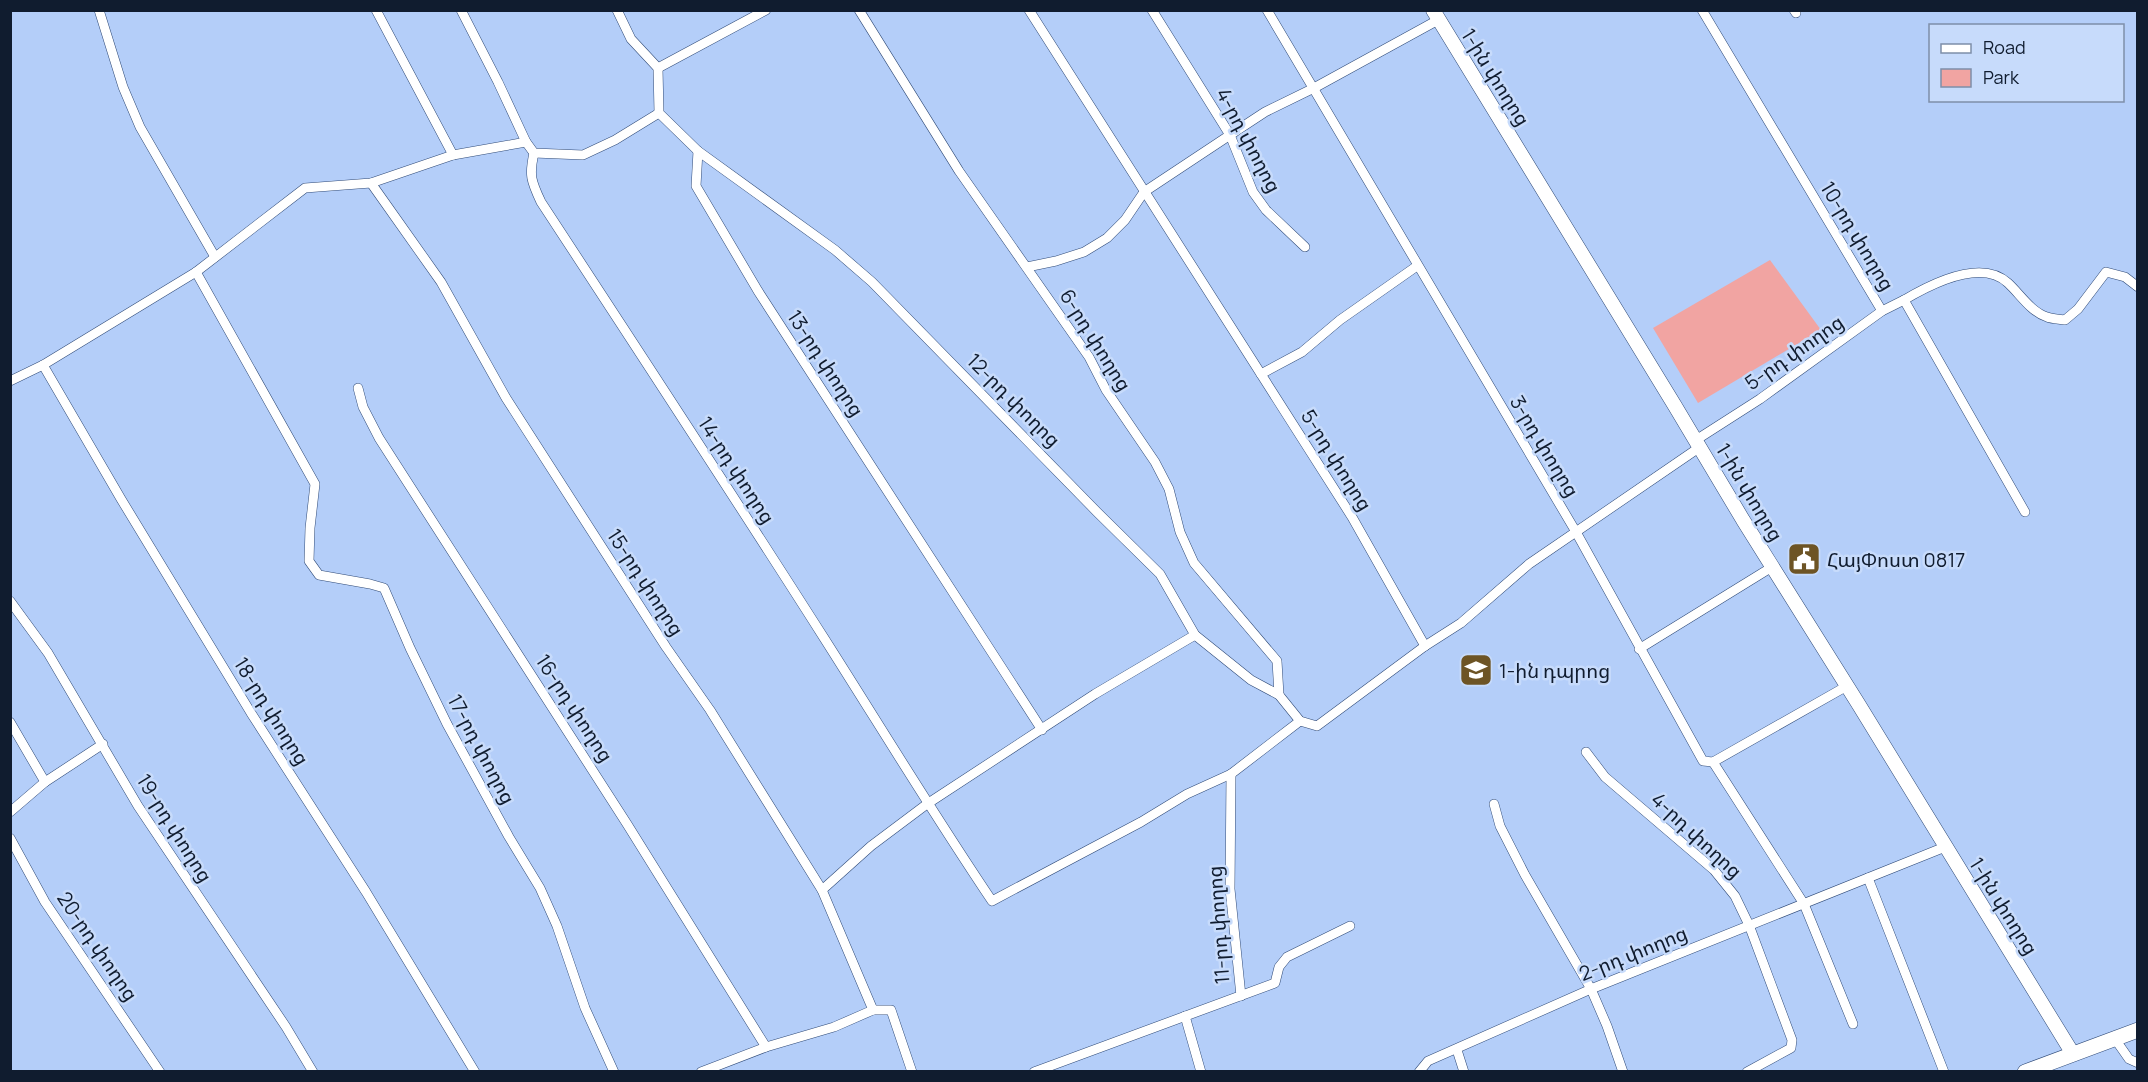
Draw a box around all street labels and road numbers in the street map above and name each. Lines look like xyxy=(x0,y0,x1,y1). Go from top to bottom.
street label: 1-ին փողոց xyxy=(1455,23,1537,131)
street label: 4-րդ փողոց xyxy=(1210,83,1288,197)
street label: 10-րդ փողոց xyxy=(1815,176,1901,296)
street label: 6-րդ փողոց xyxy=(1054,284,1138,396)
street label: 13-րդ փողոց xyxy=(781,304,871,422)
street label: 5-րդ փողոց xyxy=(1739,308,1849,396)
street label: 12-րդ փողոց xyxy=(961,347,1067,453)
street label: 3-րդ փողոց xyxy=(1504,390,1586,502)
street label: 5-րդ փողոց xyxy=(1295,404,1379,516)
street label: 14-րդ փողոց xyxy=(692,411,782,529)
street label: 1-ին փողոց xyxy=(1710,438,1790,546)
street label: 15-րդ փողոց xyxy=(601,523,691,641)
street label: 16-րդ փողոց xyxy=(530,649,620,767)
street label: 18-րդ փողոց xyxy=(228,652,316,770)
street label: 17-րդ փողոց xyxy=(442,689,522,809)
street label: 19-րդ փողոց xyxy=(131,769,219,887)
street label: 4-րդ փողոց xyxy=(1646,786,1748,884)
street label: 1-ին փողոց xyxy=(1963,852,2045,960)
street label: 11-րդ փողոց xyxy=(1200,865,1236,985)
street label: 20-րդ փողոց xyxy=(51,886,145,1006)
street label: 2-րդ փողոց xyxy=(1575,919,1691,987)

